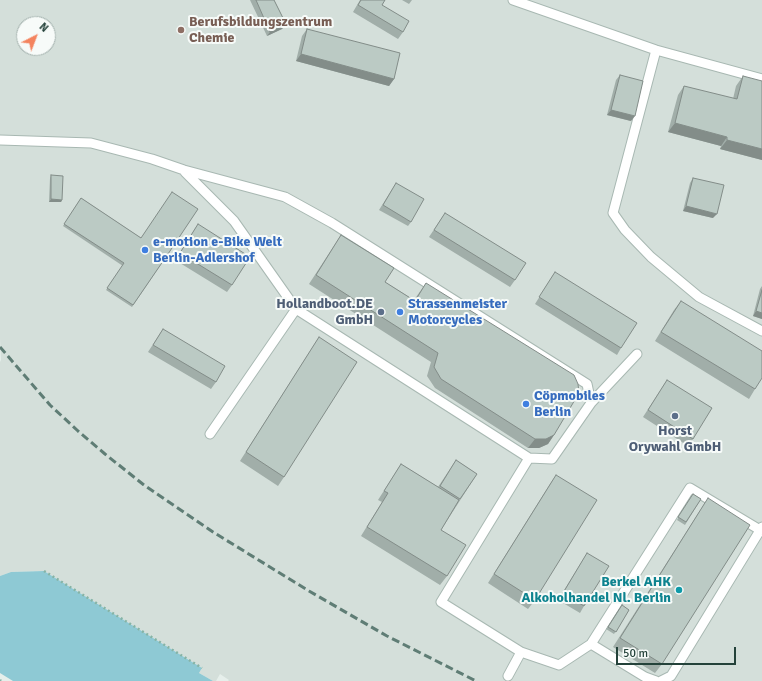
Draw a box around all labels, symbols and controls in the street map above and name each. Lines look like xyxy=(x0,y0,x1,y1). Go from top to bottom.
place label: Berufsbildungszentrum Chemie xyxy=(189,14,332,46)
north arrow xyxy=(16,16,56,56)
text: N xyxy=(37,20,51,35)
marker: Berufsbildungszentrum Chemie xyxy=(176,25,186,35)
place label: e-motion e-Bike Welt Berlin-Adlershof xyxy=(153,234,282,266)
marker: e-motion e-Bike Welt Berlin-Adlershof xyxy=(140,245,150,255)
place label: Hollandboot.DE GmbH xyxy=(276,296,373,328)
place label: Strassenmeister Motorcycles xyxy=(408,296,507,328)
marker: Hollandboot.DE GmbH xyxy=(376,307,386,317)
marker: Strassenmeister Motorcycles xyxy=(395,307,405,317)
place label: Cöpmobiles Berlin xyxy=(534,388,605,420)
marker: Cöpmobiles Berlin xyxy=(521,399,531,409)
marker: Horst Orywahl GmbH xyxy=(670,411,680,421)
place label: Horst Orywahl GmbH xyxy=(629,423,721,456)
place label: Berkel AHK Alkoholhandel Nl. Berlin xyxy=(521,574,671,606)
marker: Berkel AHK Alkoholhandel Nl. Berlin xyxy=(674,585,684,595)
scale bar xyxy=(618,639,738,665)
text: 50 m xyxy=(623,646,648,661)

